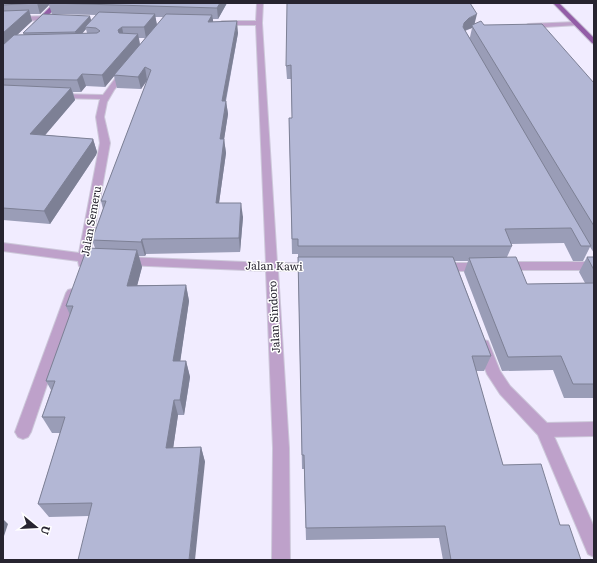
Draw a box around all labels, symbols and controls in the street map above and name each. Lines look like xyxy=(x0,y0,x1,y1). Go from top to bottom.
street label: Jalan Semeru xyxy=(76,184,104,257)
street label: Jalan Kawi xyxy=(245,257,303,274)
street label: Jalan Sindoro xyxy=(263,280,283,354)
north arrow xyxy=(16,507,56,547)
text: U xyxy=(37,524,55,537)

